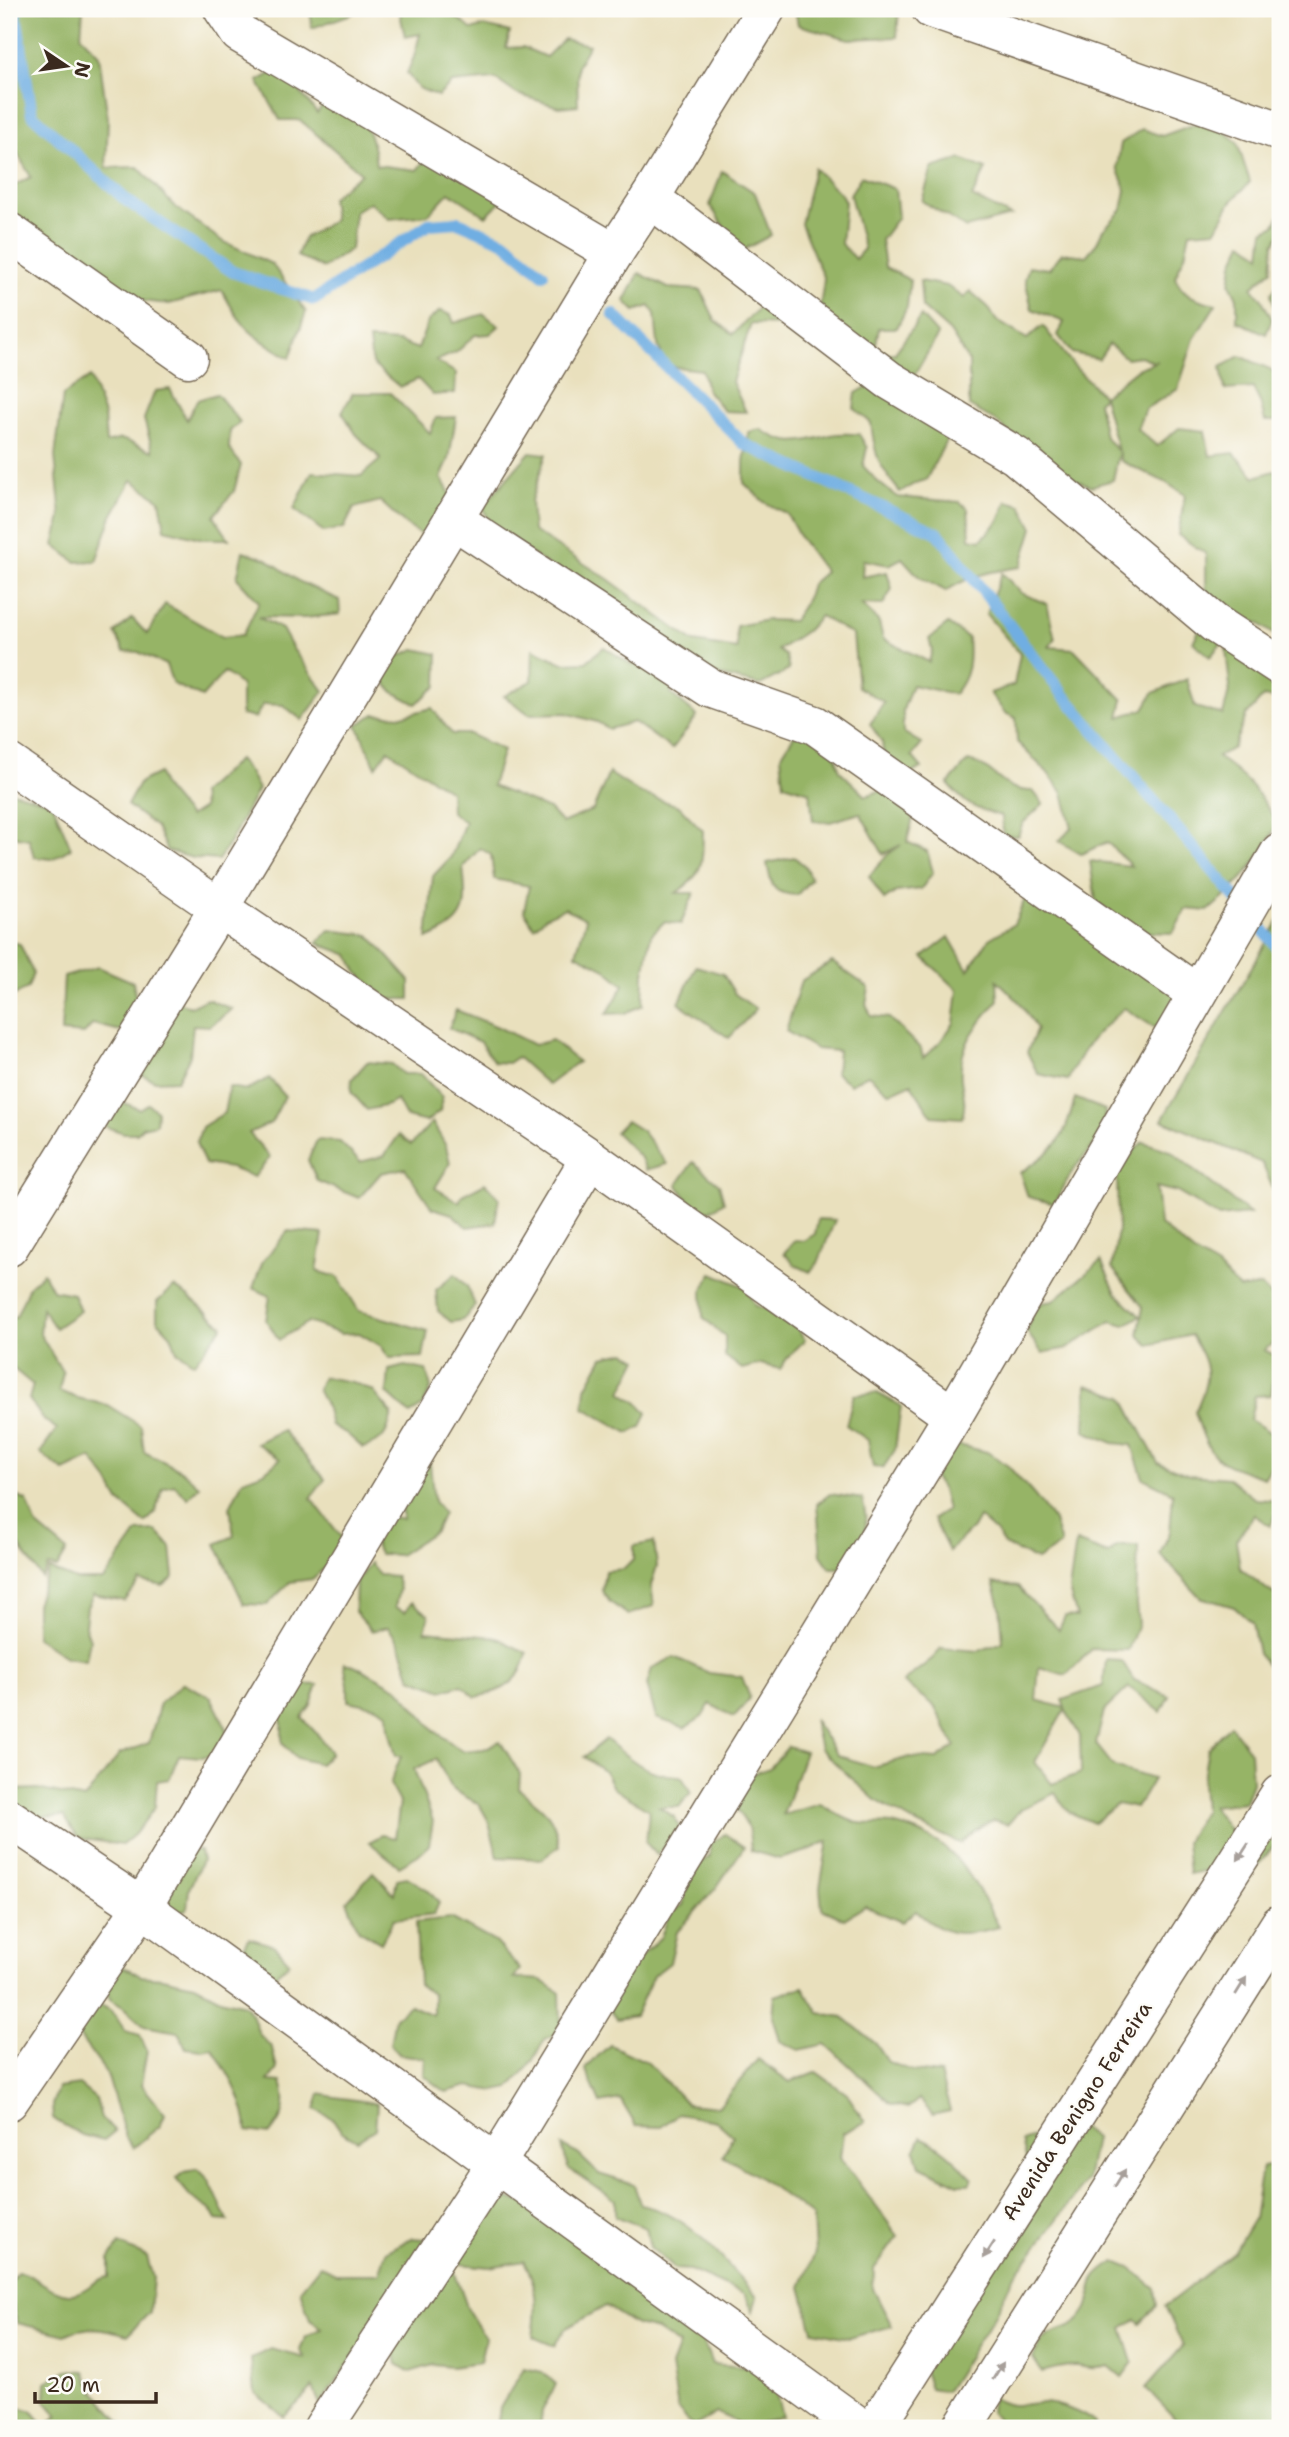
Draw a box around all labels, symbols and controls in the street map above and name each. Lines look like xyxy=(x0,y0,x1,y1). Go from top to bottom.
north arrow xyxy=(32,32,102,102)
text: N xyxy=(68,60,96,80)
one-way arrow xyxy=(1237,1842,1250,1861)
one-way arrow xyxy=(1235,1976,1248,1996)
street label: Avenida Benigno Ferreira xyxy=(996,1996,1158,2226)
one-way arrow xyxy=(1113,2169,1126,2188)
one-way arrow xyxy=(982,2240,995,2259)
scale bar xyxy=(35,2360,156,2404)
one-way arrow xyxy=(992,2361,1005,2380)
text: 20 m xyxy=(46,2371,100,2399)

